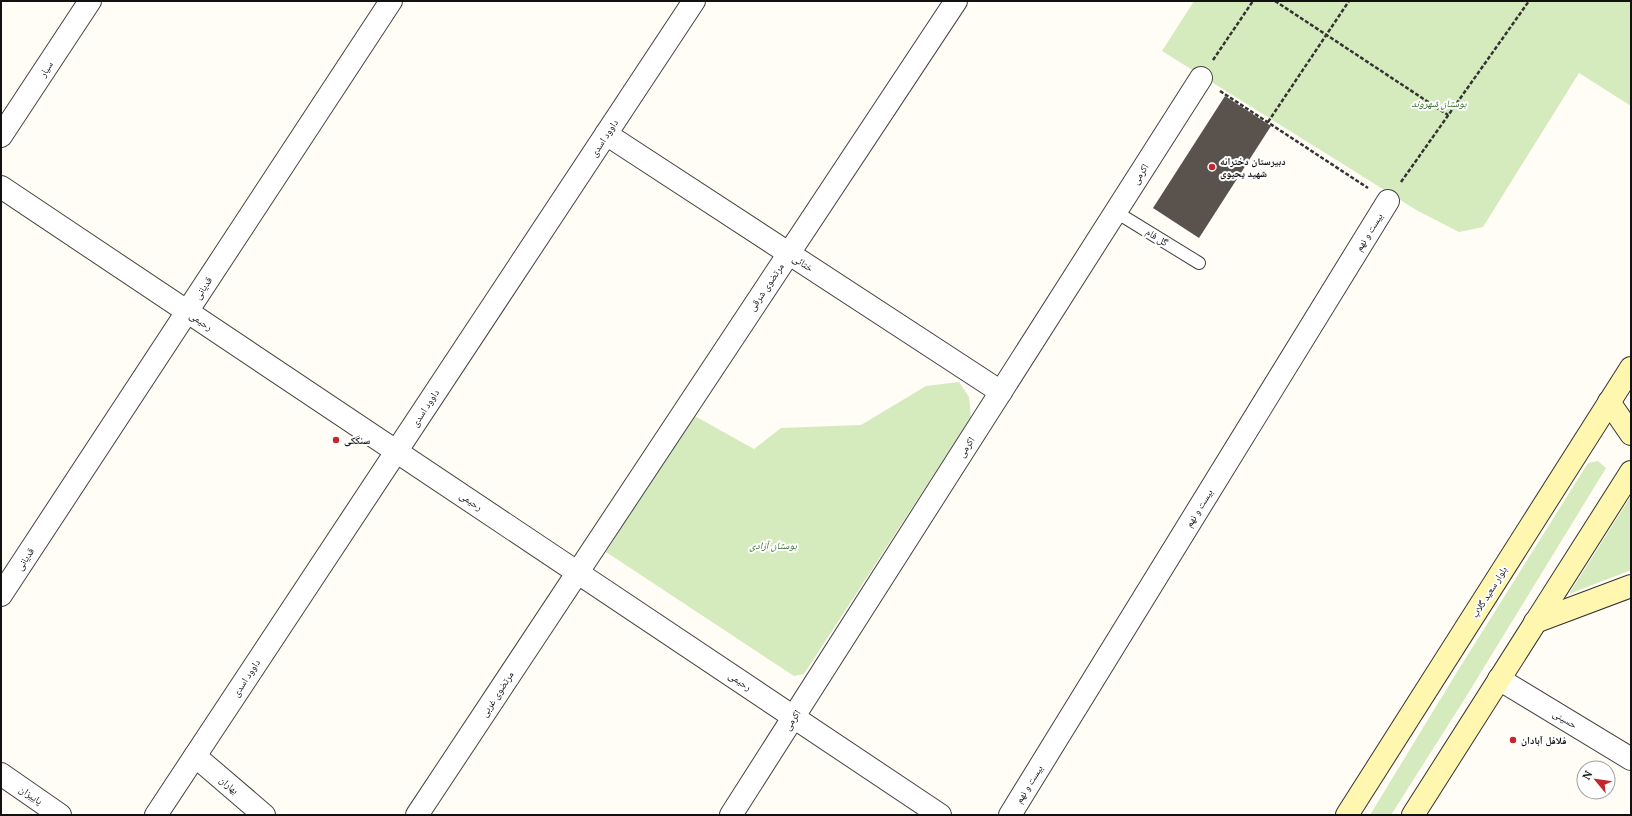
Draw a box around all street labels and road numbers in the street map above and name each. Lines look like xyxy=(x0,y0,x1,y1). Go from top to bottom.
street label: سیار xyxy=(35,58,56,80)
street label: داوود اسدی xyxy=(587,117,621,159)
street label: اکرمی xyxy=(1129,161,1151,187)
street label: بیست و نهم xyxy=(1352,210,1387,254)
street label: گل فام xyxy=(1143,225,1171,250)
street label: ختائی xyxy=(790,252,816,275)
street label: مرتضوی شرقی xyxy=(745,260,787,313)
street label: قدیانی xyxy=(191,274,215,302)
street label: رحیمی xyxy=(187,309,215,333)
street label: داوود اسدی xyxy=(408,387,442,429)
street label: اکرمی xyxy=(955,434,977,460)
street label: بیست و نهم xyxy=(1182,486,1217,530)
street label: رحیمی xyxy=(457,489,485,513)
street label: قدیانی xyxy=(13,545,37,573)
street label: بلوار سعید گلاب xyxy=(1468,564,1510,620)
street label: داوود اسدی xyxy=(229,657,263,699)
street label: مرتضوی غربی xyxy=(477,668,517,719)
street label: رحیمی xyxy=(726,669,754,693)
street label: اکرمی xyxy=(781,707,803,733)
street label: حسینی xyxy=(1550,707,1580,732)
street label: بیست و نهم xyxy=(1012,762,1047,806)
street label: بهاران xyxy=(217,773,241,797)
street label: پاییزان xyxy=(17,783,45,808)

